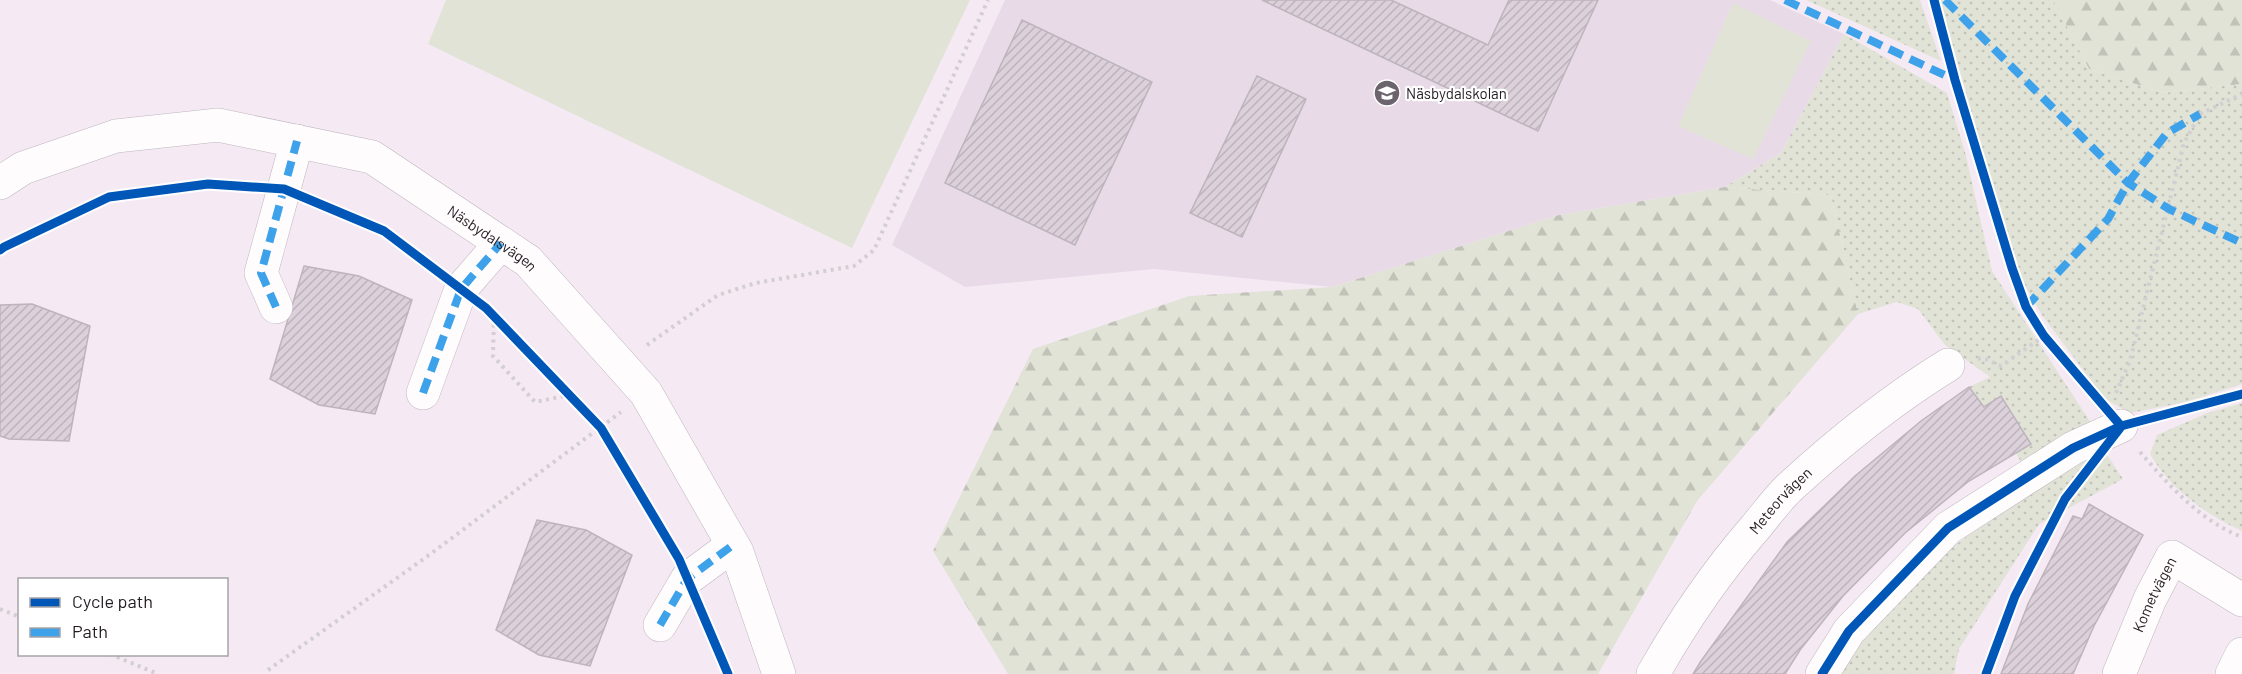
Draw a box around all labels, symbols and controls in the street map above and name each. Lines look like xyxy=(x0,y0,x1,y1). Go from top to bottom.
school or university icon: Näsbydalskolan xyxy=(1372,78,1402,108)
place label: Näsbydalskolan xyxy=(1406,84,1507,102)
street label: Näsbydalsvägen xyxy=(444,201,541,275)
street label: Meteorvägen xyxy=(1745,463,1815,537)
street label: Kometvägen xyxy=(2128,554,2180,635)
legend xyxy=(18,578,228,656)
text: Cycle path xyxy=(72,590,153,612)
text: Path xyxy=(72,620,108,642)

